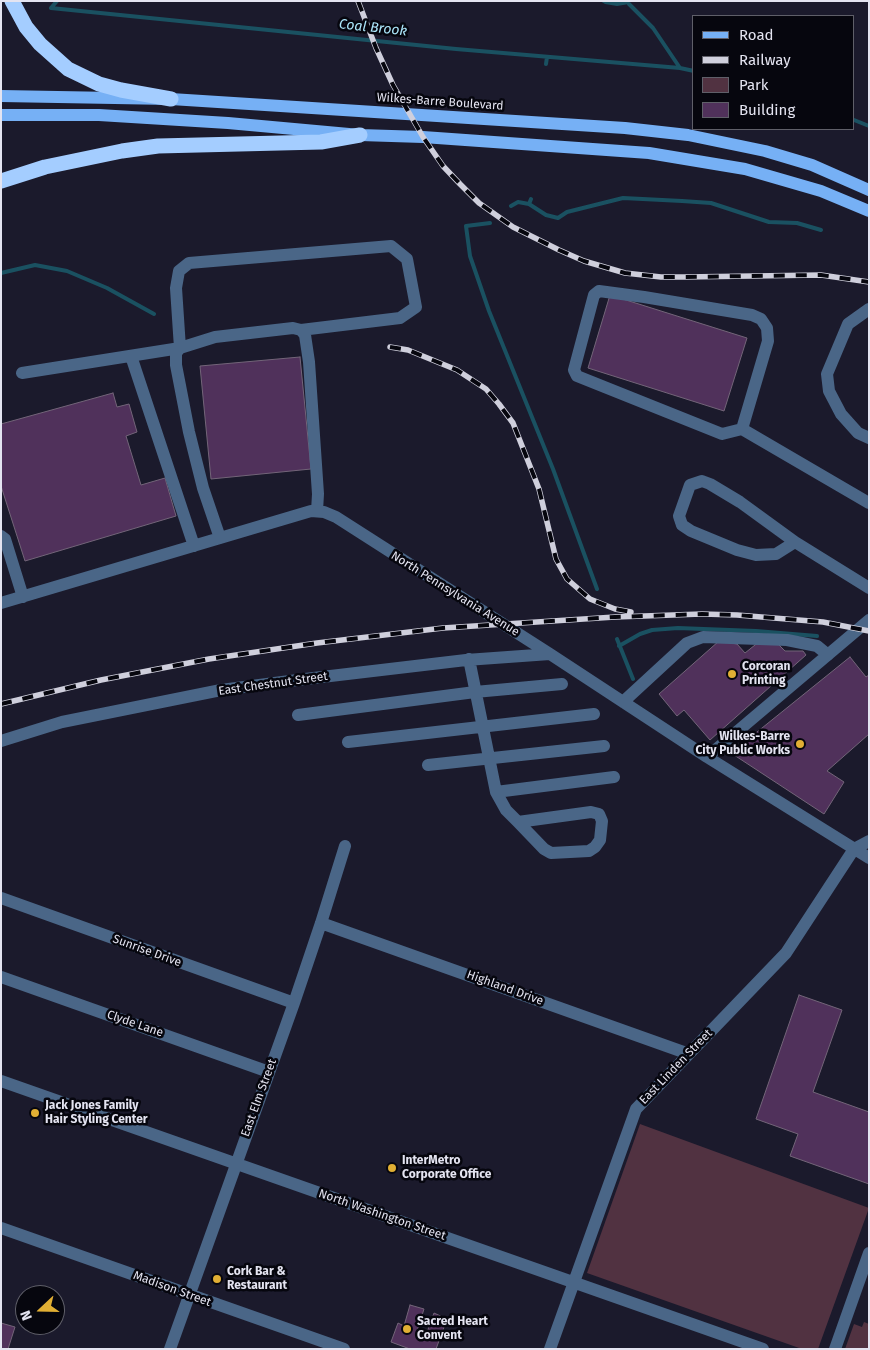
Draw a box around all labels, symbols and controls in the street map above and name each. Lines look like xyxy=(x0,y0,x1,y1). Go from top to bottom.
legend xyxy=(692,15,855,130)
water label: Coal Brook xyxy=(338,16,408,40)
text: Road xyxy=(739,26,774,44)
text: Railway xyxy=(739,51,791,69)
text: Park xyxy=(739,76,769,94)
street label: Wilkes-Barre Boulevard xyxy=(376,90,504,114)
text: Building xyxy=(739,101,795,119)
street label: North Pennsylvania Avenue xyxy=(388,549,522,639)
place label: Corcoran Printing xyxy=(742,660,791,688)
marker: Corcoran Printing xyxy=(726,668,738,680)
street label: East Chestnut Street xyxy=(218,669,328,699)
place label: Wilkes-Barre City Public Works xyxy=(695,730,790,758)
marker: Wilkes-Barre City Public Works xyxy=(794,738,806,750)
street label: Sunrise Drive xyxy=(111,932,183,970)
street label: Highland Drive xyxy=(465,967,545,1009)
street label: Clyde Lane xyxy=(105,1008,165,1040)
street label: East Linden Street xyxy=(637,1027,715,1107)
street label: East Elm Street xyxy=(238,1057,280,1139)
place label: Jack Jones Family Hair Styling Center xyxy=(45,1099,148,1127)
marker: Jack Jones Family Hair Styling Center xyxy=(29,1107,41,1119)
place label: InterMetro Corporate Office xyxy=(402,1154,491,1182)
marker: InterMetro Corporate Office xyxy=(386,1162,398,1174)
street label: North Washington Street xyxy=(317,1186,447,1244)
place label: Cork Bar & Restaurant xyxy=(227,1265,287,1293)
street label: Madison Street xyxy=(131,1268,213,1310)
marker: Cork Bar & Restaurant xyxy=(211,1273,223,1285)
north arrow xyxy=(15,1285,65,1335)
text: N xyxy=(17,1308,36,1323)
place label: Sacred Heart Convent xyxy=(417,1315,488,1343)
marker: Sacred Heart Convent xyxy=(401,1323,413,1335)

